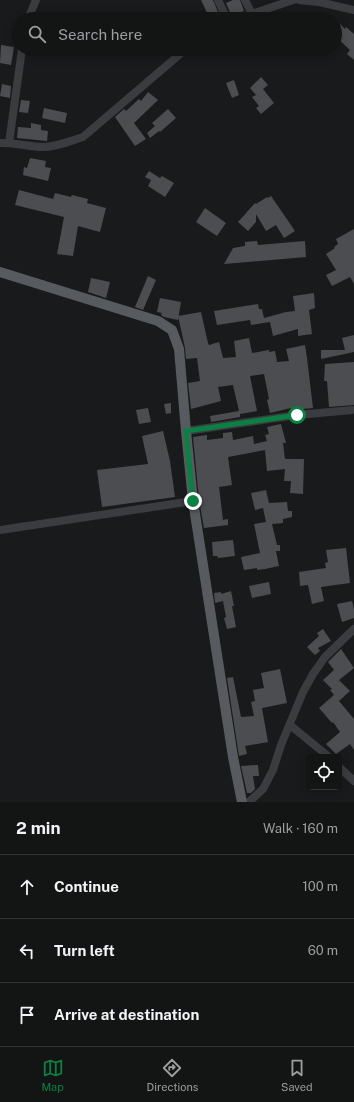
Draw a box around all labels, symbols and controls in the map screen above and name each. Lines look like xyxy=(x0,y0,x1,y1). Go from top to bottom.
search box xyxy=(12,12,342,56)
icon: search xyxy=(26,23,48,45)
text: Search here xyxy=(58,26,142,43)
route start xyxy=(288,406,306,424)
route end xyxy=(184,492,202,510)
map controls xyxy=(306,754,342,790)
button: locate xyxy=(306,754,342,790)
text: 2 min xyxy=(16,818,61,838)
text: Walk · 160 m xyxy=(263,821,338,836)
icon: ahead xyxy=(16,876,38,898)
text: Continue xyxy=(54,878,119,895)
text: 100 m xyxy=(302,879,338,894)
icon: left xyxy=(16,940,38,962)
text: Turn left xyxy=(54,942,115,959)
text: 60 m xyxy=(308,943,338,958)
icon: arrive xyxy=(16,1004,38,1026)
text: Arrive at destination xyxy=(54,1006,199,1023)
tab: Map xyxy=(41,1057,64,1093)
tab: Directions xyxy=(147,1057,198,1093)
tab: Saved xyxy=(281,1057,313,1093)

